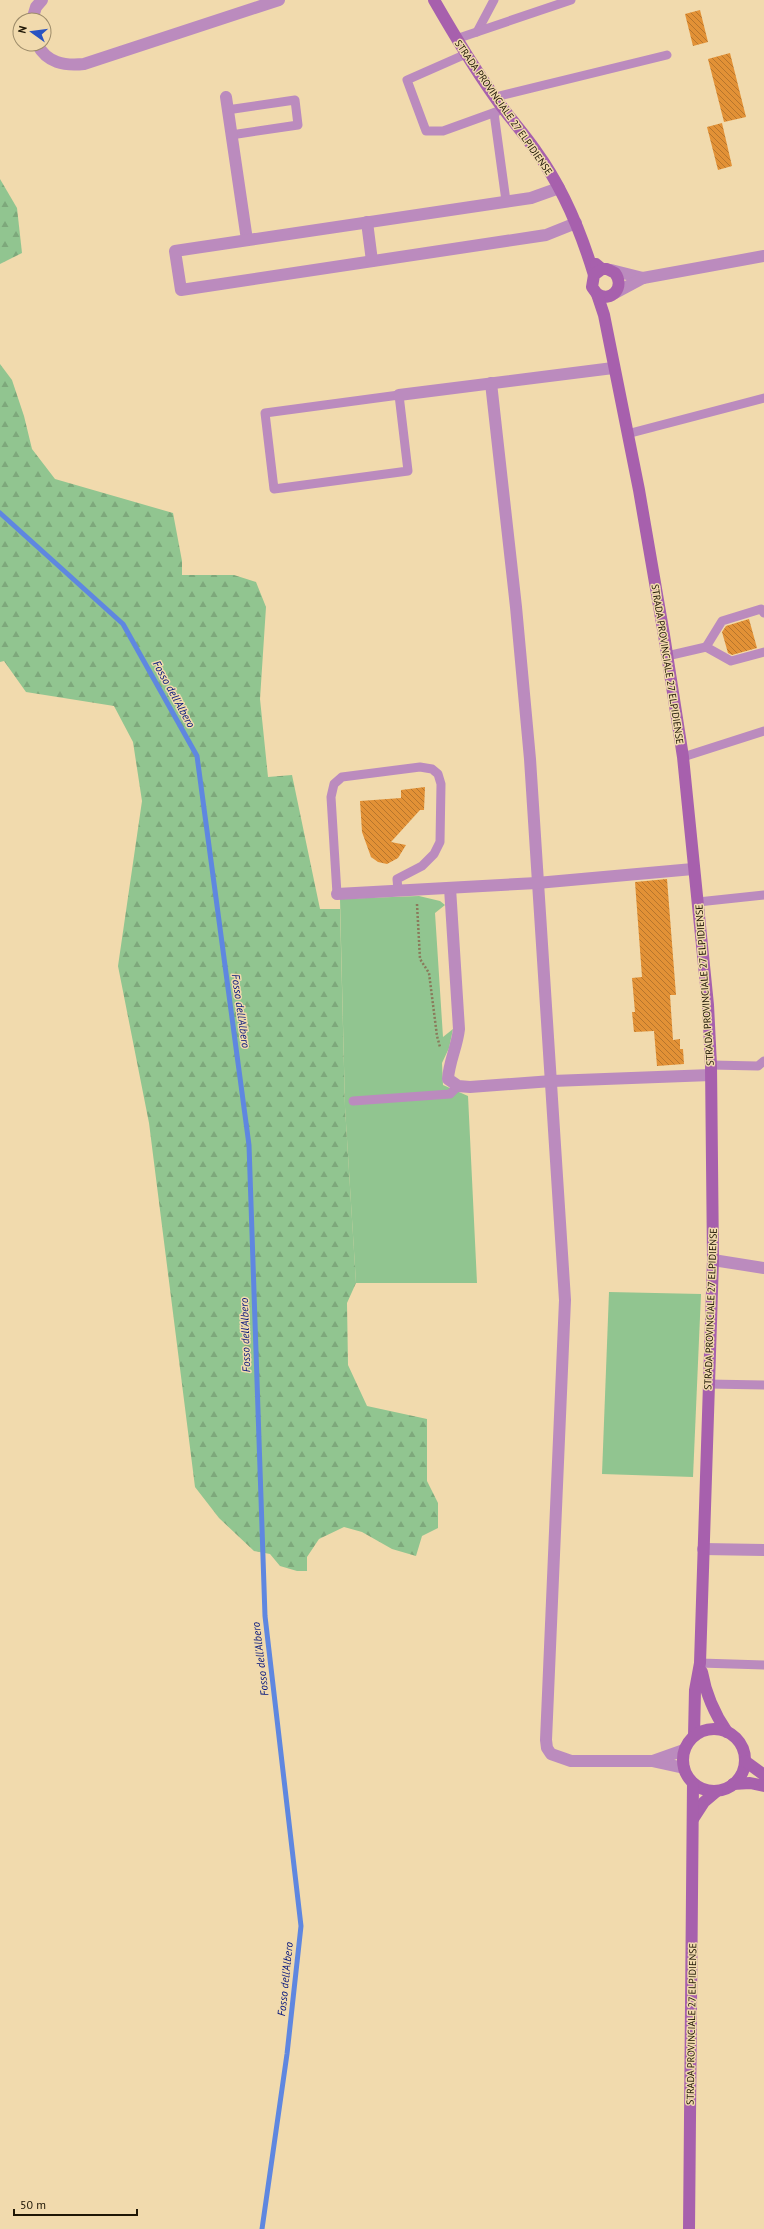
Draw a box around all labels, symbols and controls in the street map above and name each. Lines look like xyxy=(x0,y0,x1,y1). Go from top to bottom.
north arrow xyxy=(12,12,52,52)
text: N xyxy=(15,24,30,35)
street label: STRADA PROVINCIALE 27 ELPIDIENSE xyxy=(452,37,555,177)
street label: STRADA PROVINCIALE 27 ELPIDIENSE xyxy=(648,583,687,745)
water label: Fosso dell'Albero xyxy=(150,658,198,730)
street label: STRADA PROVINCIALE 27 ELPIDIENSE xyxy=(692,904,717,1066)
water label: Fosso dell'Albero xyxy=(229,973,253,1049)
street label: STRADA PROVINCIALE 27 ELPIDIENSE xyxy=(701,1228,720,1390)
water label: Fosso dell'Albero xyxy=(237,1297,253,1373)
water label: Fosso dell'Albero xyxy=(248,1621,271,1697)
water label: Fosso dell'Albero xyxy=(274,1941,296,2017)
street label: STRADA PROVINCIALE 27 ELPIDIENSE xyxy=(684,1943,699,2105)
scale bar xyxy=(14,2191,137,2217)
text: 50 m xyxy=(20,2197,46,2212)

